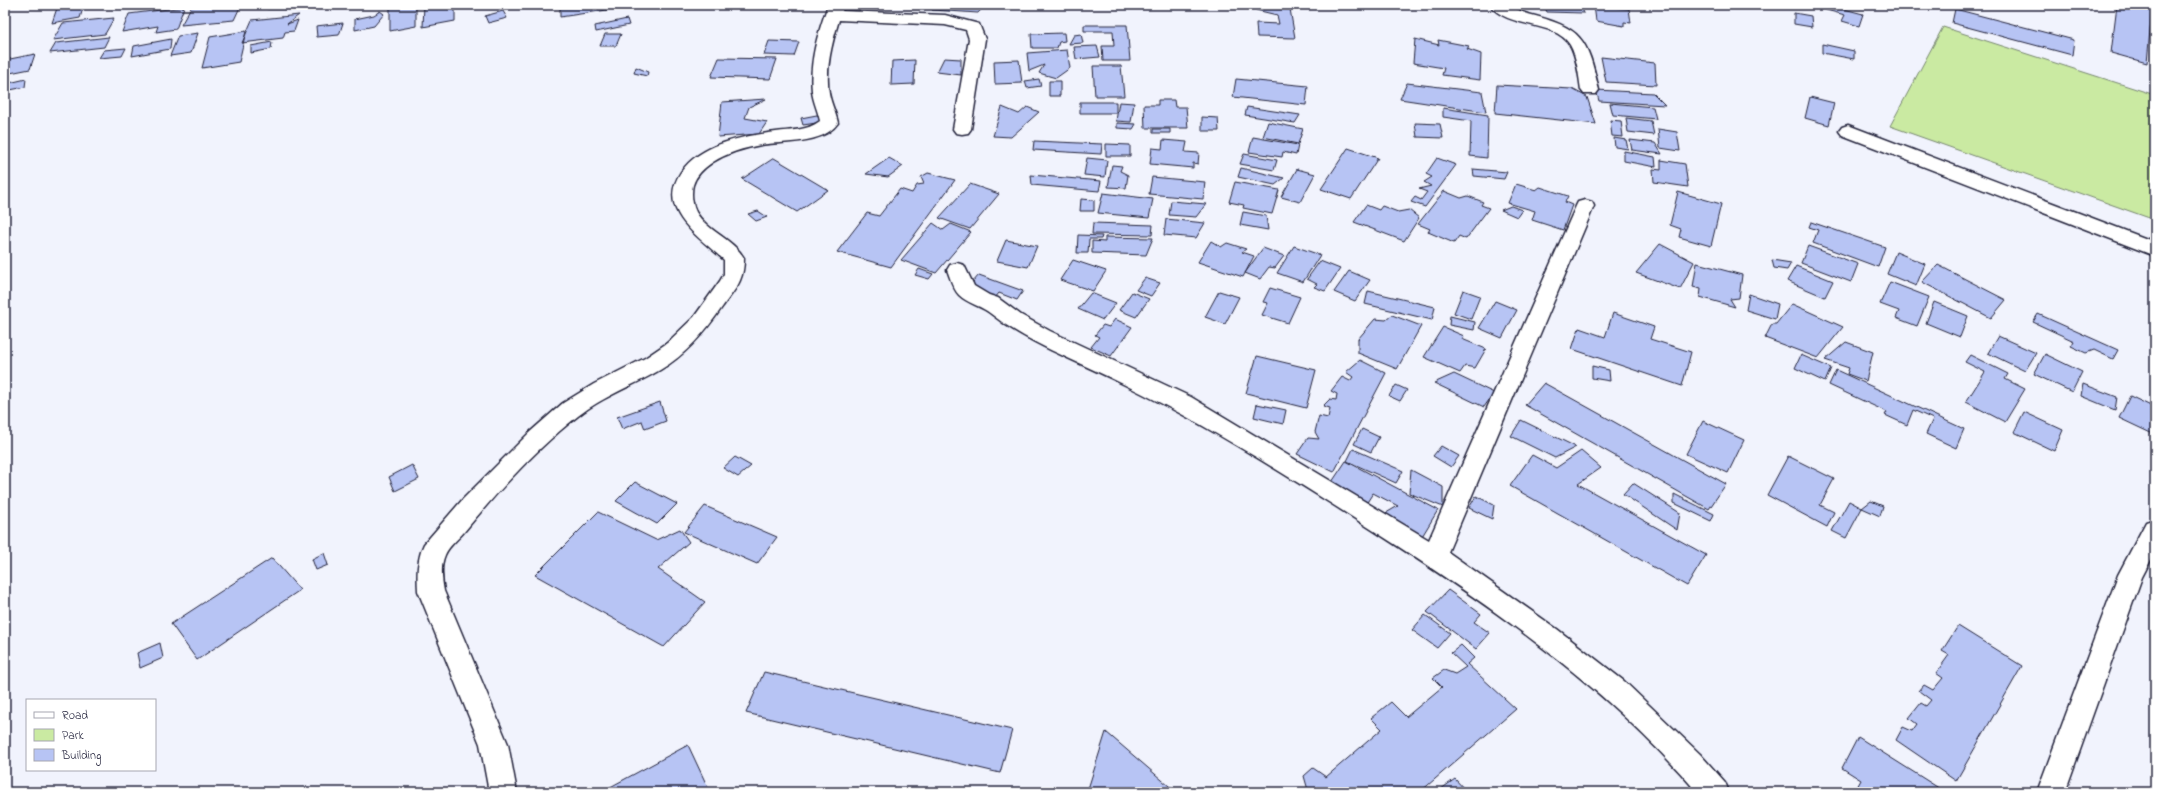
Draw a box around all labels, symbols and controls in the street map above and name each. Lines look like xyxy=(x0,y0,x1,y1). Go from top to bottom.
legend xyxy=(26,699,156,771)
text: Road xyxy=(62,707,88,725)
text: Park xyxy=(62,727,84,745)
text: Building xyxy=(61,747,101,766)

